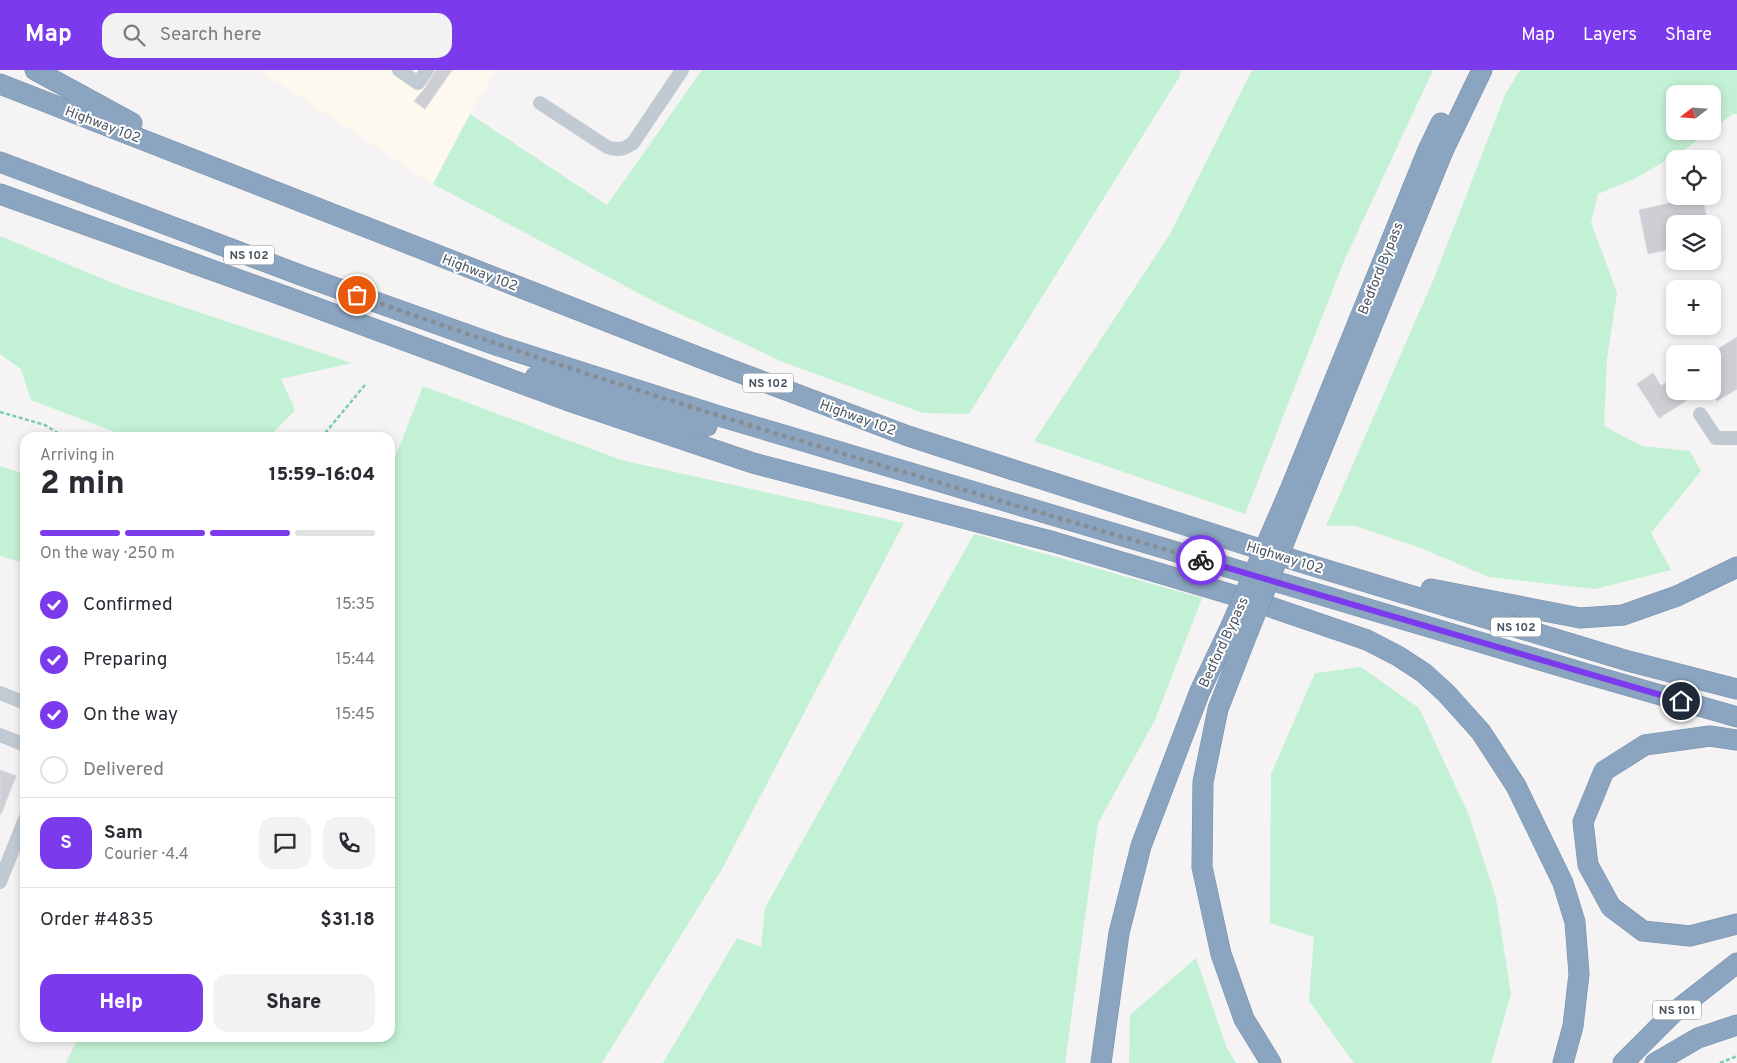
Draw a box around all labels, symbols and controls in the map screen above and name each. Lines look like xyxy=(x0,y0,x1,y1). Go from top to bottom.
search box xyxy=(102,13,452,58)
text: Map xyxy=(25,20,72,50)
icon: search xyxy=(120,21,148,49)
text: Search here xyxy=(160,23,261,47)
text: Map xyxy=(1521,24,1555,47)
text: Layers xyxy=(1583,24,1637,47)
text: Share xyxy=(1665,24,1712,47)
north arrow xyxy=(1666,85,1721,140)
map controls xyxy=(1666,85,1721,400)
street label: Highway 102 xyxy=(62,103,143,148)
button: locate xyxy=(1666,150,1721,205)
button: layers xyxy=(1666,215,1721,270)
street label: Bedford Bypass xyxy=(1355,220,1408,317)
road number: NS 102 xyxy=(224,246,274,264)
street label: Highway 102 xyxy=(439,251,520,296)
pin xyxy=(336,274,378,316)
button: + xyxy=(1666,280,1721,335)
icon: bag xyxy=(343,281,371,309)
button: − xyxy=(1666,345,1721,400)
road number: NS 102 xyxy=(743,374,793,392)
street label: Highway 102 xyxy=(817,397,898,440)
text: Arriving in xyxy=(40,446,115,466)
text: 15:59–16:04 xyxy=(269,463,375,487)
text: 2 min xyxy=(40,465,125,505)
courier xyxy=(1176,535,1226,585)
street label: Highway 102 xyxy=(1244,539,1325,578)
text: On the way · 250 m xyxy=(40,544,175,564)
icon: bike xyxy=(1187,546,1215,574)
icon: check xyxy=(40,591,68,619)
text: Confirmed xyxy=(83,593,173,617)
text: 15:35 xyxy=(336,595,375,615)
street label: Bedford Bypass xyxy=(1196,595,1253,691)
road number: NS 102 xyxy=(1491,618,1541,636)
icon: check xyxy=(40,646,68,674)
text: Preparing xyxy=(83,648,167,672)
text: 15:44 xyxy=(336,650,375,670)
pin xyxy=(1660,680,1702,722)
icon: home xyxy=(1667,687,1695,715)
icon: check xyxy=(40,701,68,729)
text: On the way xyxy=(83,703,178,727)
text: 15:45 xyxy=(336,705,375,725)
text: Delivered xyxy=(83,758,164,782)
button: chat xyxy=(259,817,311,869)
button: phone xyxy=(323,817,375,869)
text: Sam xyxy=(104,821,143,845)
text: S xyxy=(60,831,72,855)
text: Courier · 4.4 xyxy=(104,845,189,865)
text: Order #4835 xyxy=(40,908,153,932)
text: $31.18 xyxy=(320,908,375,932)
button: Help xyxy=(40,974,203,1032)
button: Share xyxy=(213,974,375,1032)
road number: NS 101 xyxy=(1653,1000,1701,1020)

